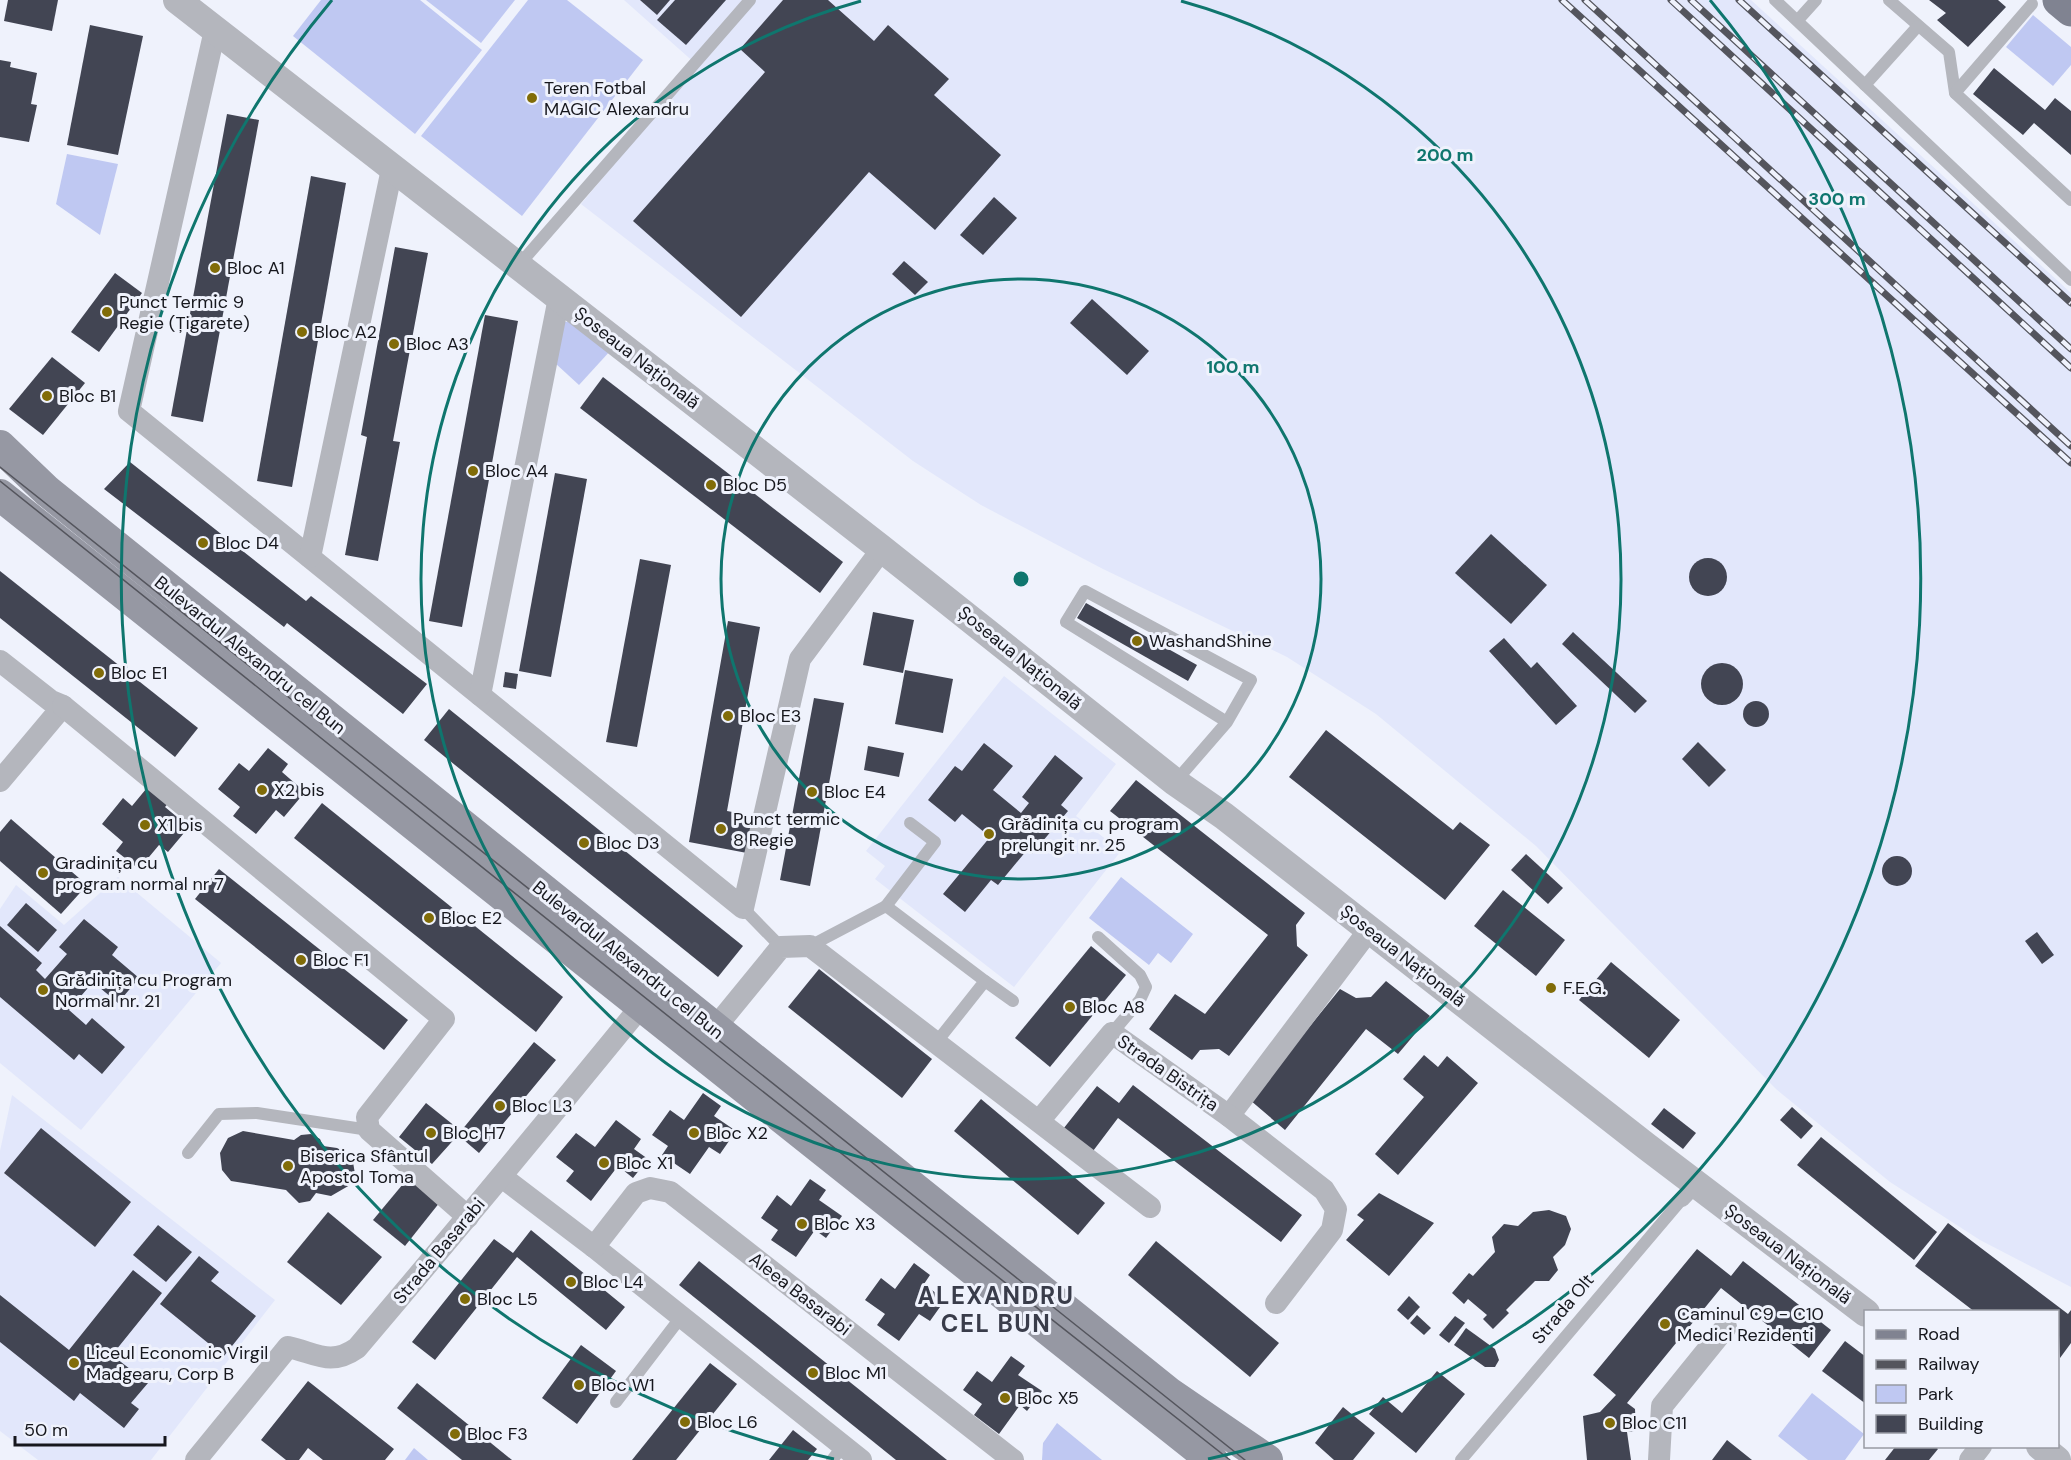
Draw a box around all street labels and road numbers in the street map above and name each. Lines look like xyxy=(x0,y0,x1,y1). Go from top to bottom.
street label: Șoseaua Națională xyxy=(569,301,705,415)
street label: Bulevardul Alexandru cel Bun xyxy=(149,570,351,740)
street label: Șoseaua Națională xyxy=(953,601,1087,715)
street label: Bulevardul Alexandru cel Bun xyxy=(527,875,729,1045)
street label: Șoseaua Națională xyxy=(1335,899,1471,1013)
street label: Strada Bistrița xyxy=(1113,1029,1223,1117)
street label: Strada Basarabi xyxy=(388,1193,490,1309)
street label: Șoseaua Națională xyxy=(1720,1198,1856,1310)
street label: Aleea Basarabi xyxy=(744,1247,856,1341)
street label: Strada Olt xyxy=(1527,1269,1599,1349)

